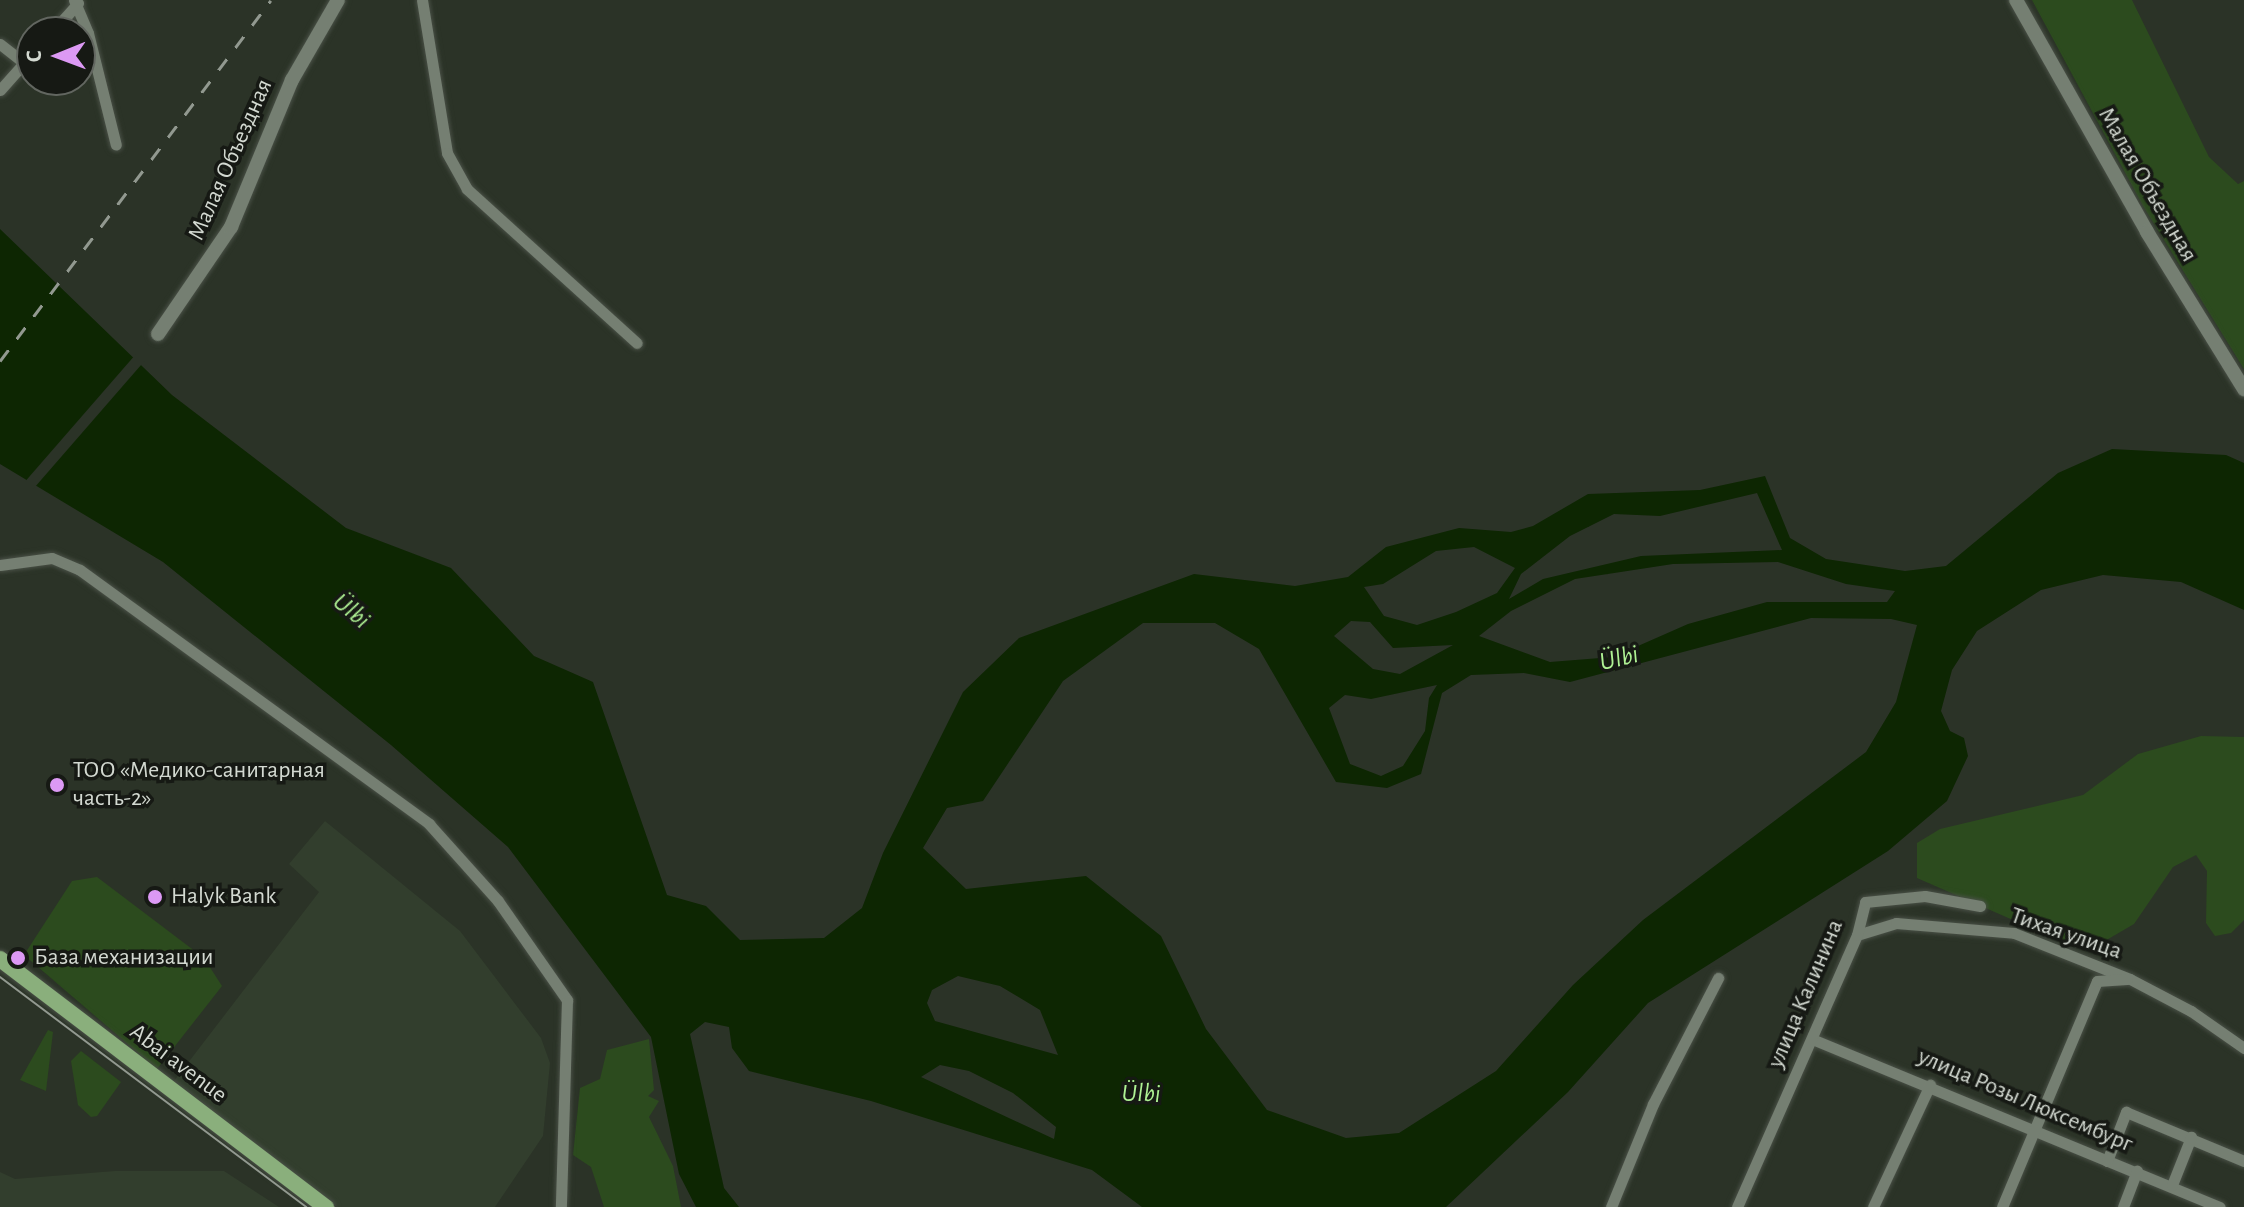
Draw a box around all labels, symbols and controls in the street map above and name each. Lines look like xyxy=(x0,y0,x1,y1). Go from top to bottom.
north arrow xyxy=(16,16,96,96)
text: С xyxy=(23,50,45,63)
street label: Малая Объездная xyxy=(183,75,279,245)
street label: Малая Объездная xyxy=(2091,103,2203,267)
water label: Ülbi xyxy=(326,587,376,635)
water label: Ülbi xyxy=(1596,639,1642,679)
place label: ТОО «Медико-санитарная часть-2» xyxy=(73,757,325,813)
marker: ТОО «Медико-санитарная часть-2» xyxy=(48,776,66,794)
place label: Halyk Bank xyxy=(171,883,276,911)
marker: Halyk Bank xyxy=(146,888,164,906)
street label: Тихая улица xyxy=(2007,902,2125,966)
street label: улица Калинина xyxy=(1762,916,1850,1072)
place label: База механизации xyxy=(34,944,213,972)
marker: База механизации xyxy=(9,949,27,967)
street label: Abai avenue xyxy=(124,1018,232,1110)
street label: улица Розы Люксембург xyxy=(1913,1043,2137,1159)
water label: Ülbi xyxy=(1121,1078,1161,1110)

